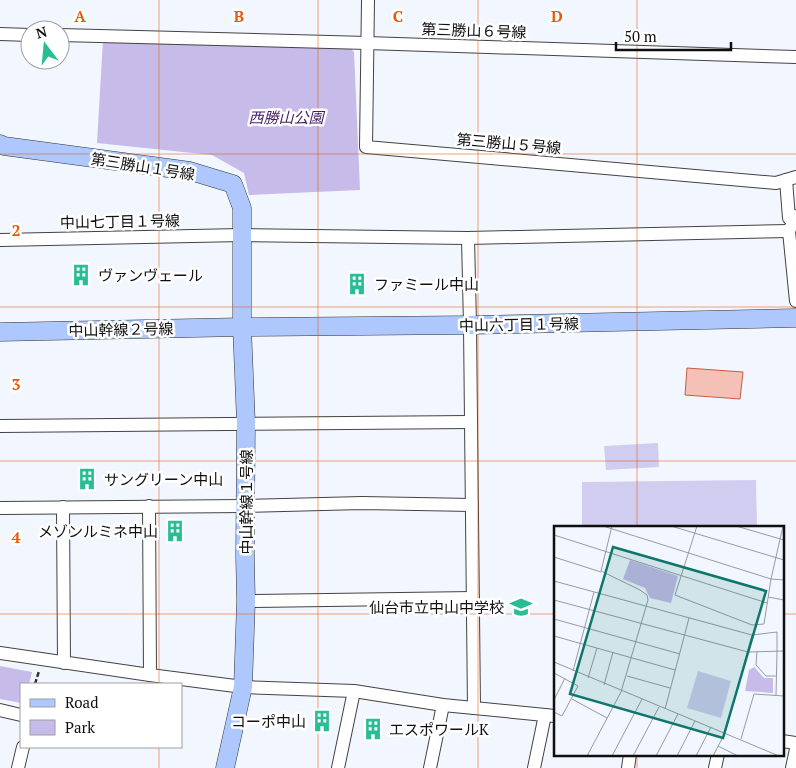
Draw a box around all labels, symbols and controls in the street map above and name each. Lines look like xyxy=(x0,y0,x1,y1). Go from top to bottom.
text: A xyxy=(74,5,86,27)
text: B xyxy=(234,5,244,27)
text: C xyxy=(393,5,403,27)
text: D xyxy=(551,5,563,27)
street label: 第三勝山６号線 xyxy=(421,18,527,42)
north arrow xyxy=(20,20,70,70)
scale bar xyxy=(616,20,731,52)
text: N xyxy=(34,21,49,43)
text: 50 m xyxy=(624,26,657,46)
park label: 西勝山公園 xyxy=(248,107,325,127)
street label: 第三勝山５号線 xyxy=(456,128,562,158)
street label: 第三勝山１号線 xyxy=(90,148,196,184)
street label: 中山七丁目１号線 xyxy=(60,210,180,232)
text: 2 xyxy=(11,219,21,241)
building icon: ヴァンヴェール xyxy=(68,262,94,288)
place label: ヴァンヴェール xyxy=(98,265,203,285)
building icon: ファミール中山 xyxy=(344,271,370,297)
place label: ファミール中山 xyxy=(374,274,479,294)
street label: 中山六丁目１号線 xyxy=(459,313,579,335)
street label: 中山幹線２号線 xyxy=(68,318,174,340)
text: 3 xyxy=(11,373,21,395)
street label: 中山幹線１号線 xyxy=(236,449,256,555)
building icon: サングリーン中山 xyxy=(74,466,100,492)
place label: サングリーン中山 xyxy=(104,469,223,489)
building icon: メゾンルミネ中山 xyxy=(162,518,188,544)
place label: メゾンルミネ中山 xyxy=(38,521,158,541)
text: 4 xyxy=(11,526,21,548)
inset map xyxy=(554,526,784,756)
school or university icon: 仙台市立中山中学校 xyxy=(508,594,534,620)
place label: 仙台市立中山中学校 xyxy=(369,597,504,617)
legend xyxy=(20,683,182,748)
text: Road xyxy=(65,692,98,712)
building icon: コーポ中山 xyxy=(309,708,335,734)
place label: コーポ中山 xyxy=(231,711,306,731)
building icon: エスポワールK xyxy=(360,716,386,742)
text: Park xyxy=(65,717,95,737)
place label: エスポワールK xyxy=(389,719,489,739)

